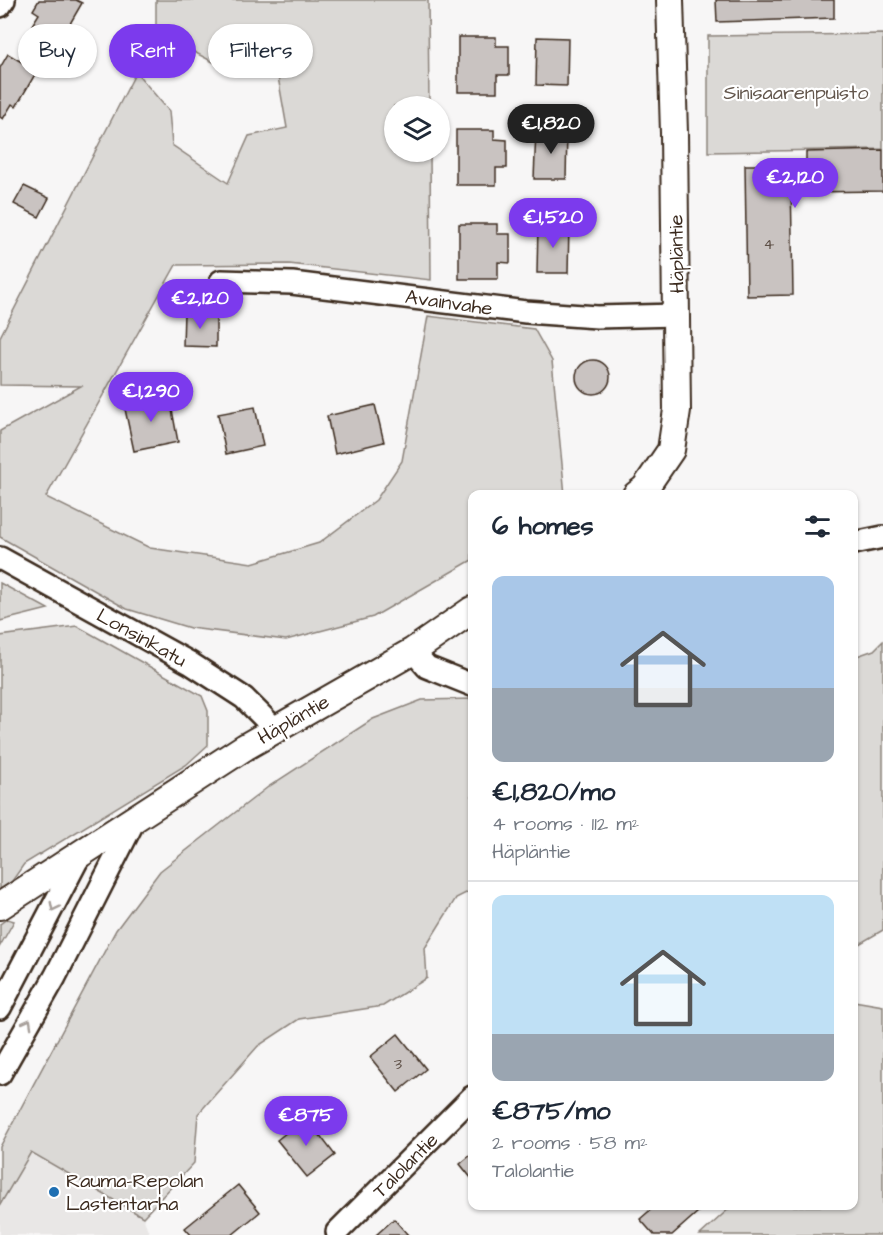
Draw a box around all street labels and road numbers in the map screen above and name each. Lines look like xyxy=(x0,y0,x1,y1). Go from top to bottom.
street label: Häpläntie xyxy=(662,214,692,294)
street label: Avainvahe xyxy=(404,283,494,323)
street label: Lonsinkatu xyxy=(91,602,192,674)
street label: Häpläntie xyxy=(252,688,335,752)
street label: Talolantie xyxy=(367,1127,445,1205)

